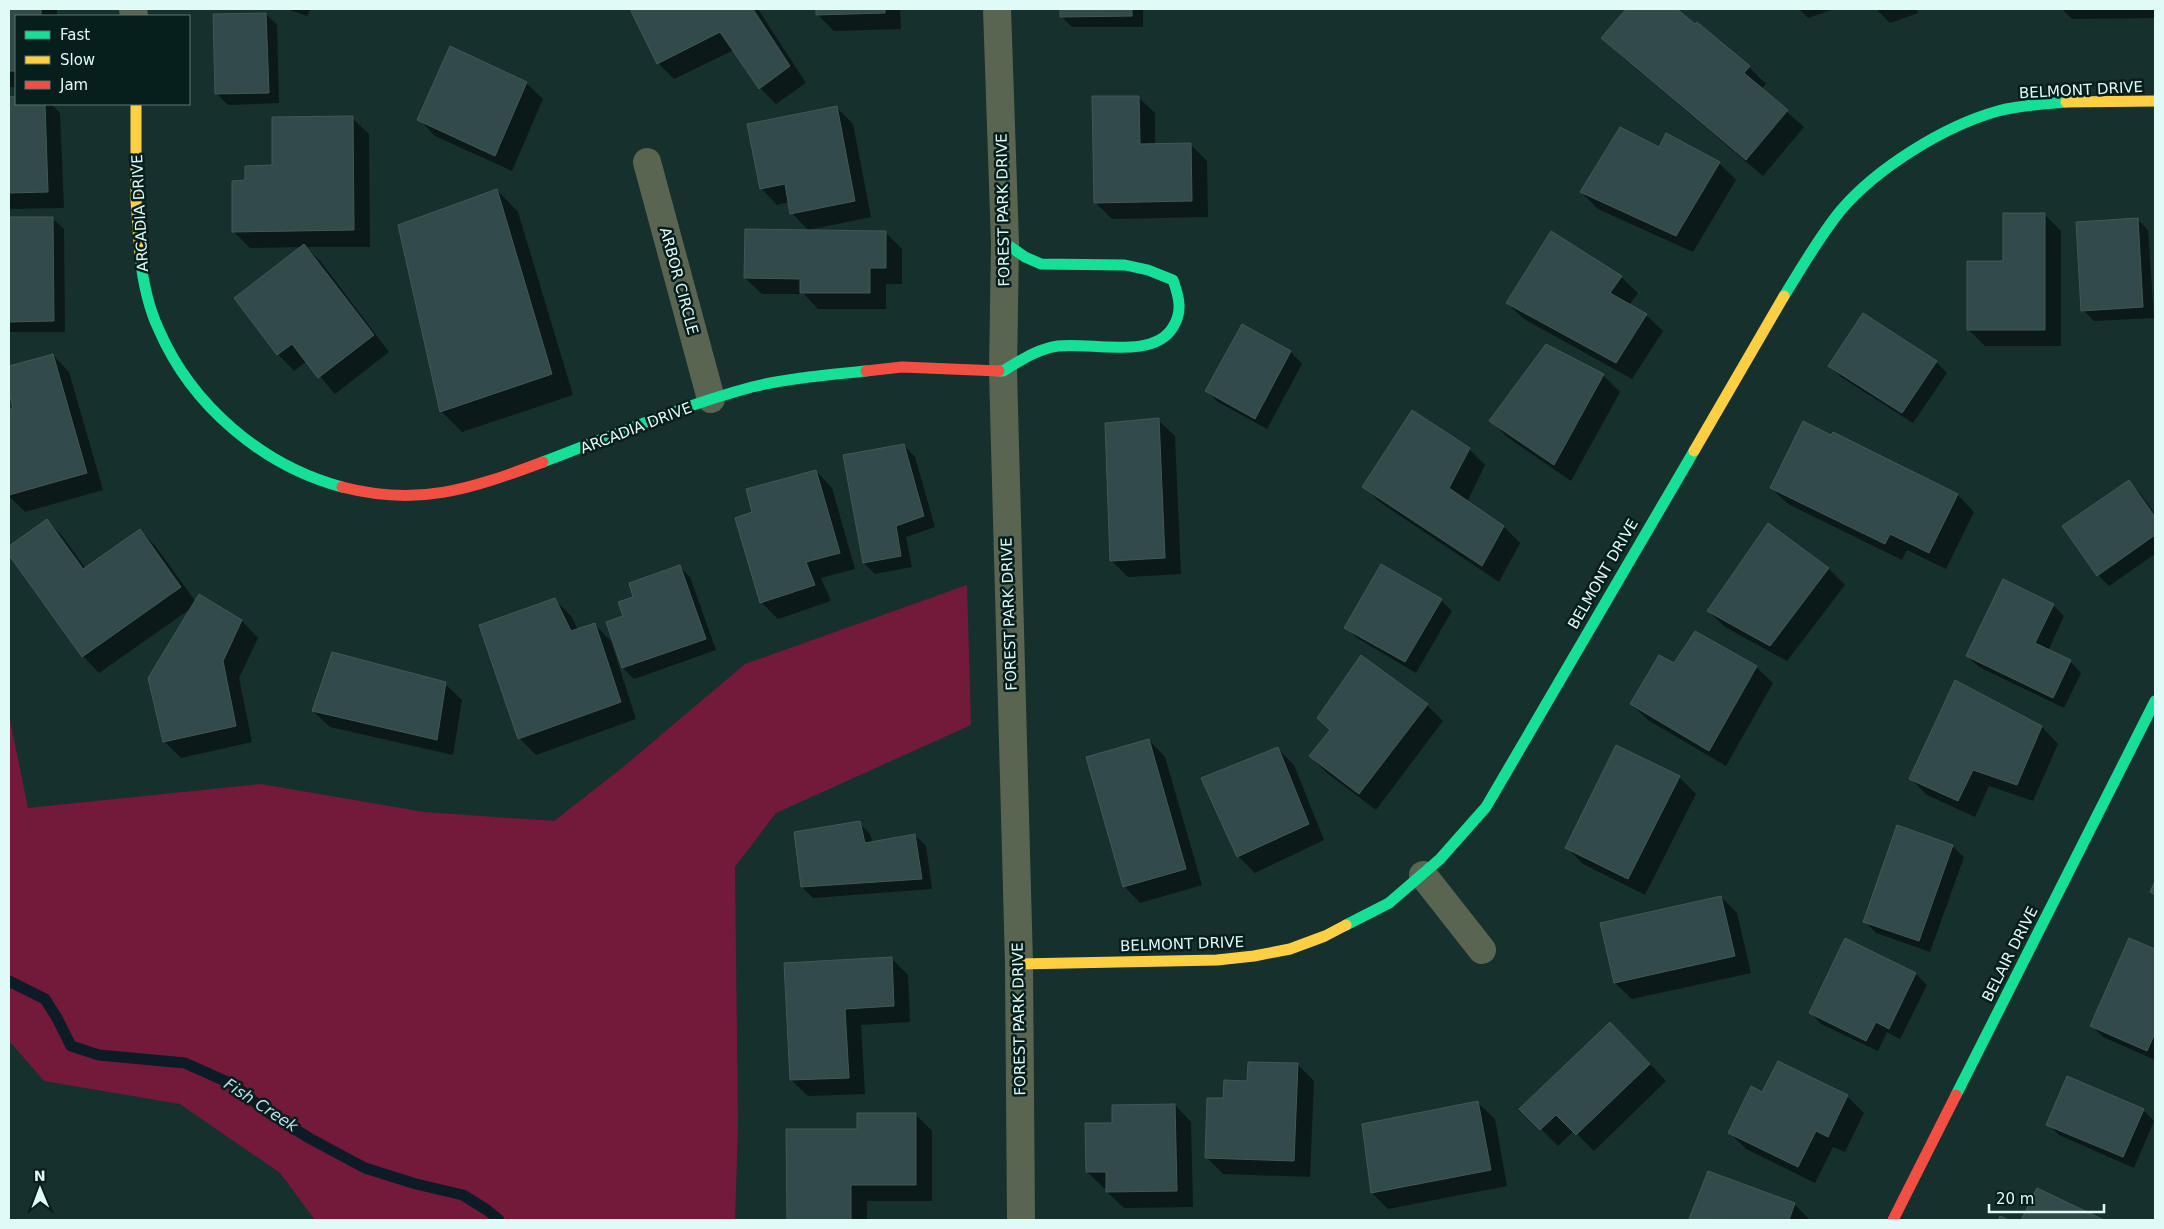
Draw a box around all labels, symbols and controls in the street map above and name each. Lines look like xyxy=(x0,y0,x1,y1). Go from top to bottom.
legend xyxy=(15,15,190,105)
text: Fast xyxy=(60,26,90,44)
text: Slow xyxy=(60,51,95,69)
text: Jam xyxy=(59,76,88,94)
street label: BELMONT DRIVE xyxy=(2019,78,2143,102)
street label: FOREST PARK DRIVE xyxy=(993,133,1013,287)
street label: ARCADIA DRIVE xyxy=(128,154,152,272)
street label: ARBOR CIRCLE xyxy=(656,225,702,337)
street label: ARCADIA DRIVE xyxy=(578,398,694,458)
street label: BELMONT DRIVE xyxy=(1564,516,1642,632)
street label: FOREST PARK DRIVE xyxy=(997,537,1021,691)
street label: BELAIR DRIVE xyxy=(1978,903,2042,1005)
street label: BELMONT DRIVE xyxy=(1120,933,1244,955)
street label: FOREST PARK DRIVE xyxy=(1009,942,1029,1096)
water label: Fish Creek xyxy=(221,1074,302,1136)
north arrow xyxy=(15,1164,65,1214)
text: N xyxy=(34,1168,46,1184)
scale bar xyxy=(1989,1182,2104,1214)
text: 20 m xyxy=(1996,1190,2034,1208)

